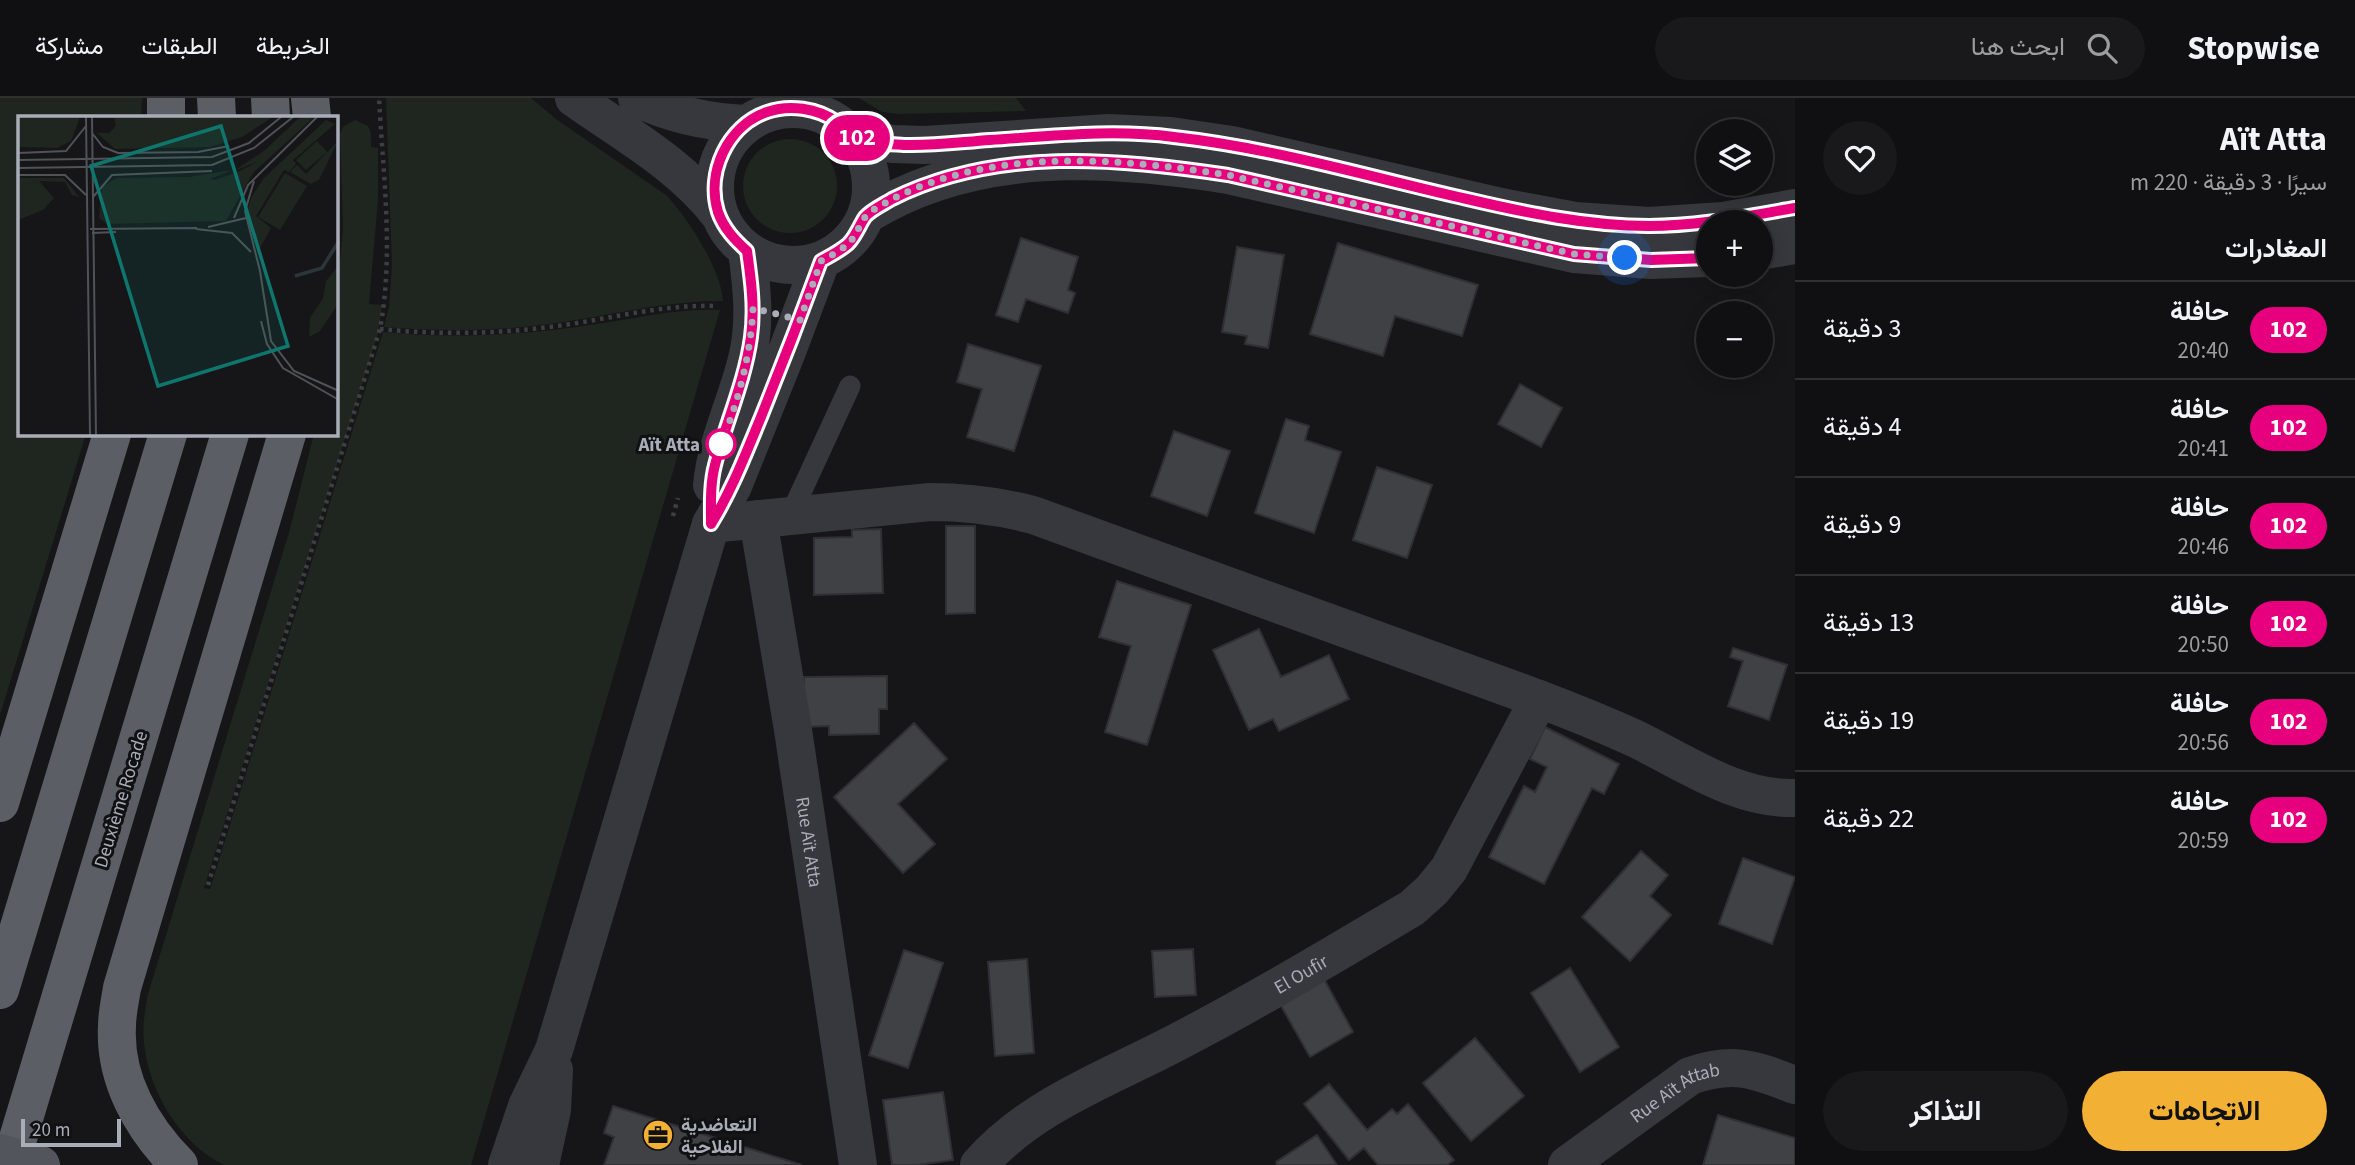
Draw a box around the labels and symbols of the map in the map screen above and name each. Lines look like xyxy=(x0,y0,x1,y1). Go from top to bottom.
line badge: 102 xyxy=(817,115,897,161)
inset map xyxy=(18,116,338,436)
your location xyxy=(1607,240,1642,275)
marker: Aït Atta xyxy=(706,429,736,459)
place label: Aït Atta xyxy=(637,432,700,459)
street label: Deuxième Rocade xyxy=(88,728,155,871)
street label: Rue Aït Atta xyxy=(788,795,828,889)
street label: El Oufir xyxy=(1269,948,1334,1001)
street label: Rue Aït Attab xyxy=(1625,1057,1722,1130)
place label: التعاضدية الفلاحية xyxy=(681,1112,757,1161)
scale bar xyxy=(21,1116,121,1148)
office icon: التعاضدية الفلاحية xyxy=(641,1118,675,1152)

